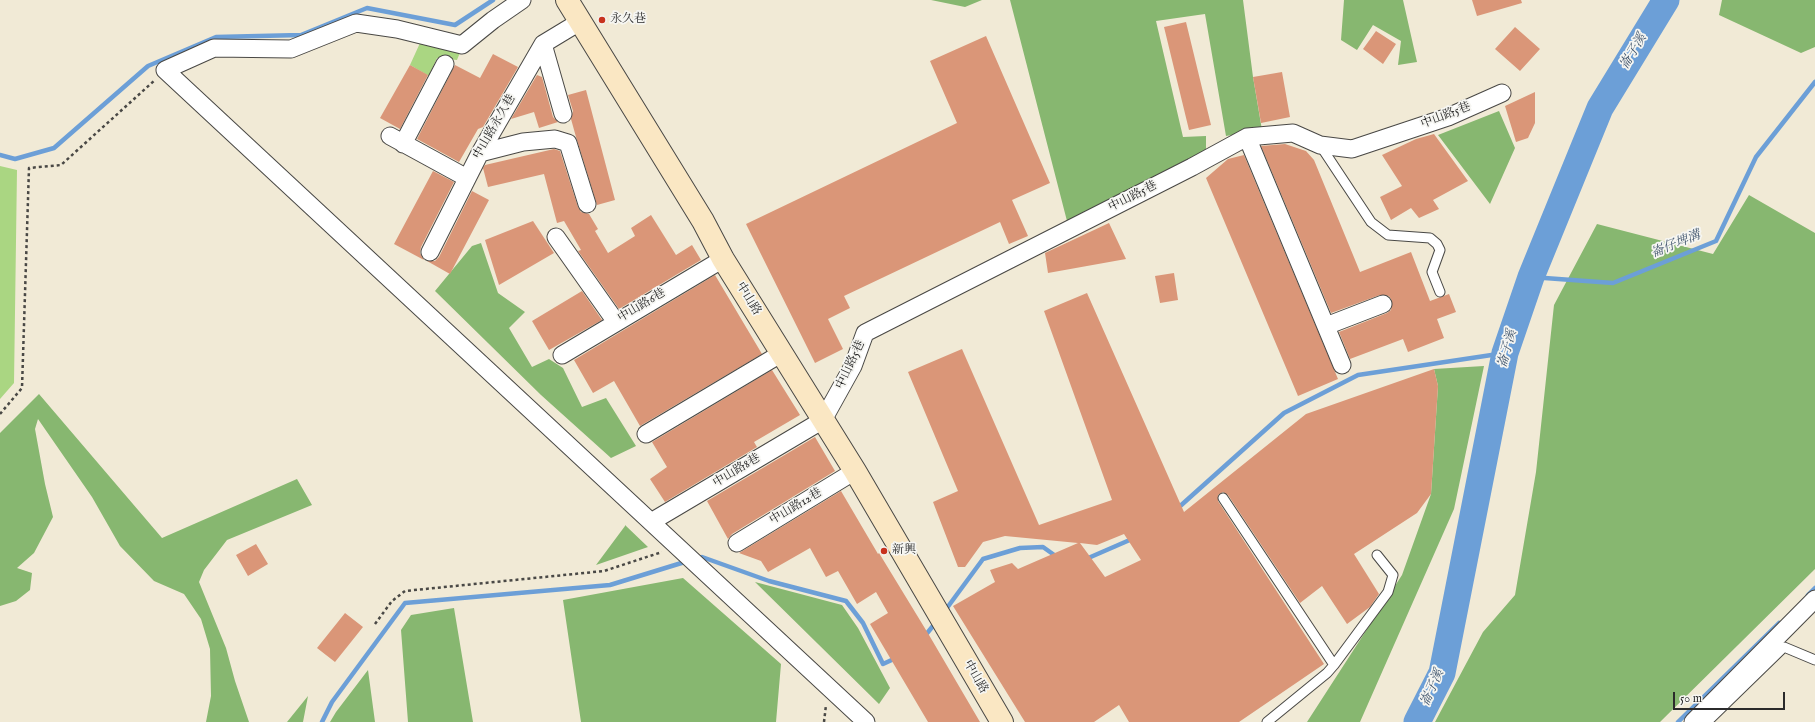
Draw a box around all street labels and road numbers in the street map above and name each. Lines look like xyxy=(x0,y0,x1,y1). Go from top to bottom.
street label: 中山路永久巷 xyxy=(471,92,519,162)
street label: 中山路5巷 xyxy=(1419,100,1473,132)
street label: 中山路5巷 xyxy=(1106,179,1160,215)
street label: 中山路 xyxy=(732,280,764,318)
street label: 中山路6巷 xyxy=(616,286,668,326)
street label: 中山路5巷 xyxy=(833,338,869,392)
street label: 中山路8巷 xyxy=(711,451,763,491)
street label: 中山路12巷 xyxy=(767,486,825,528)
street label: 中山路 xyxy=(960,658,990,696)

